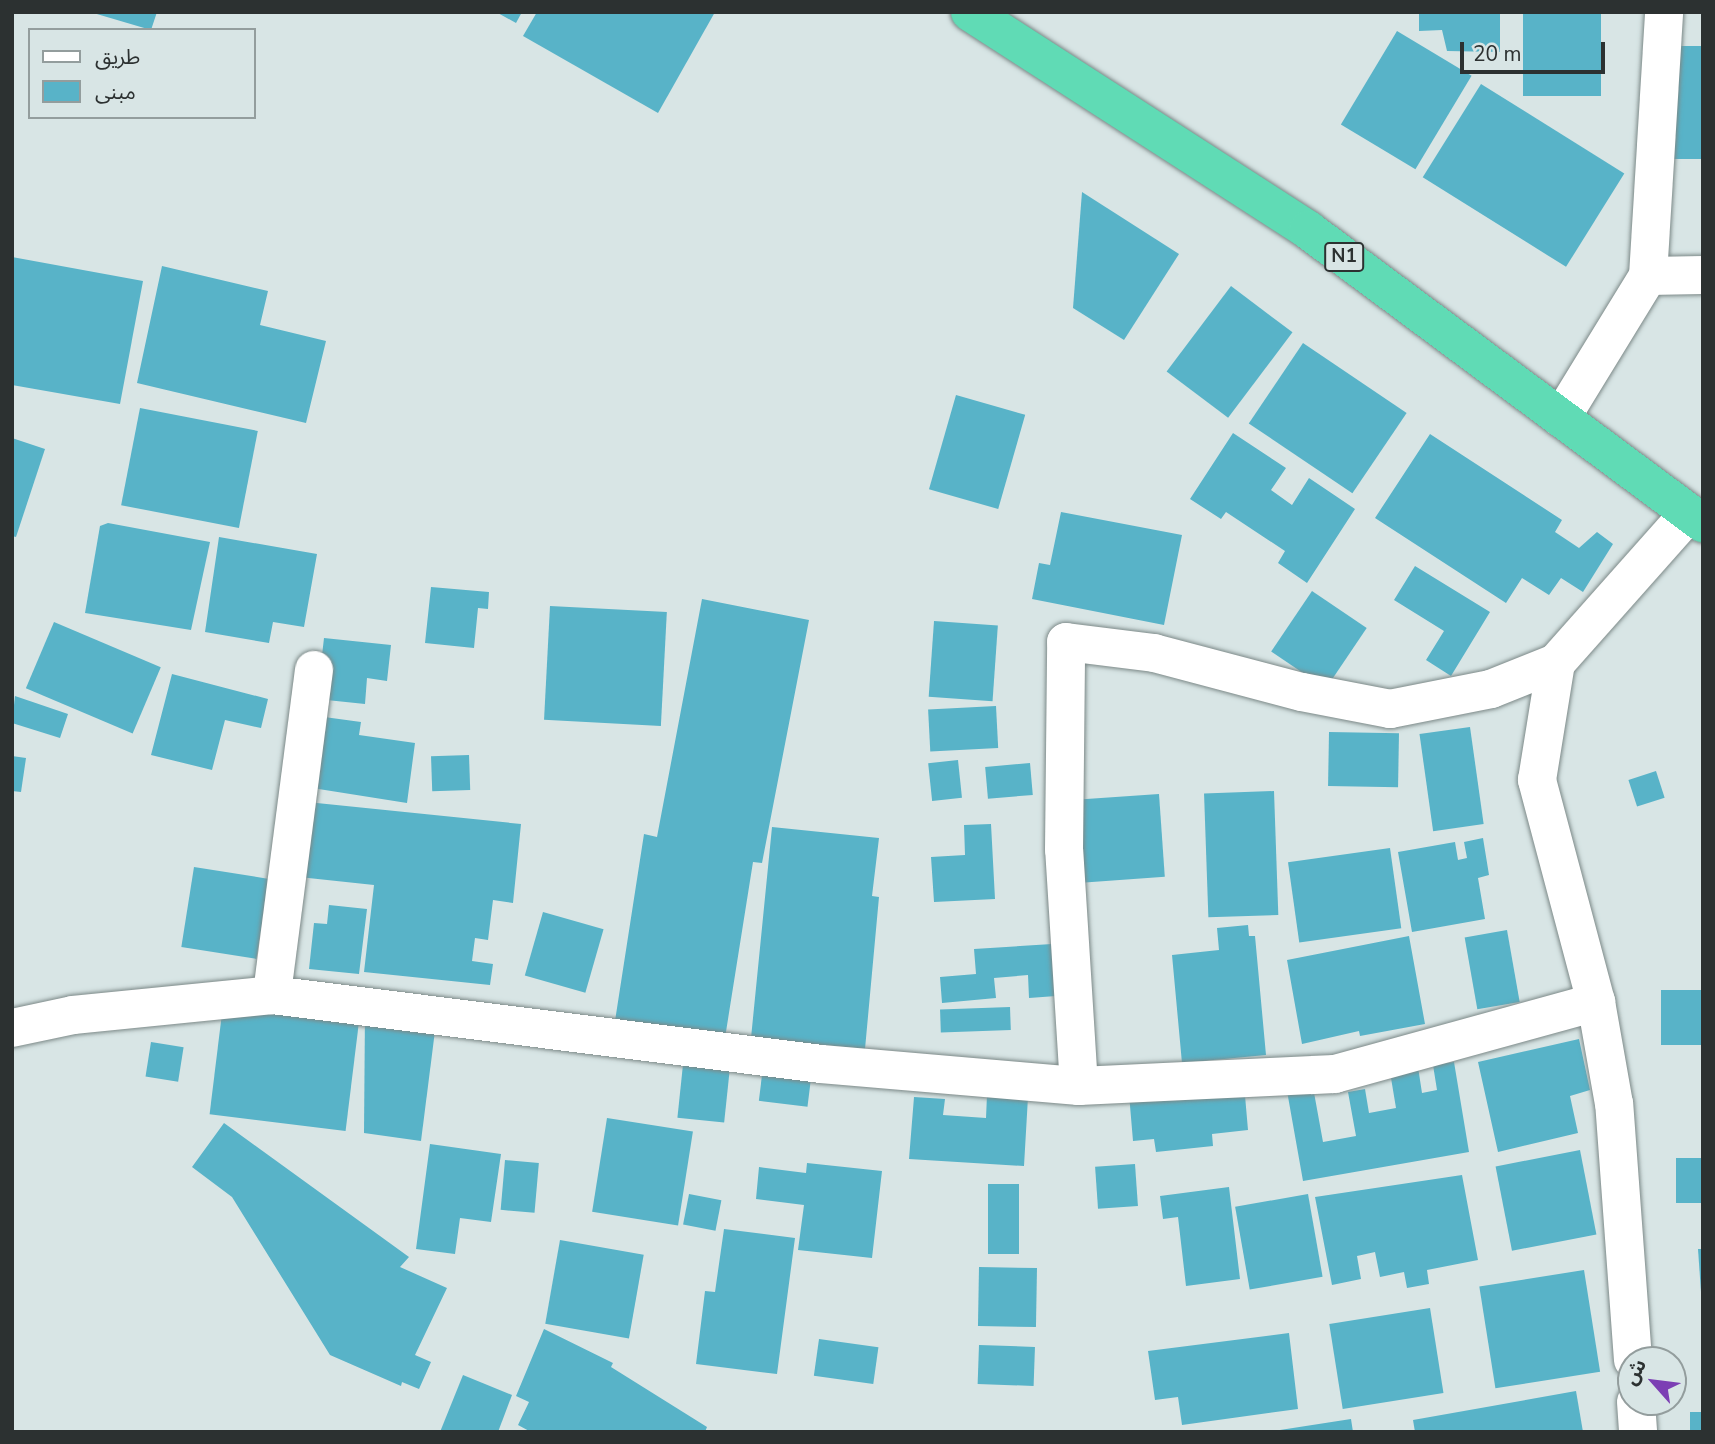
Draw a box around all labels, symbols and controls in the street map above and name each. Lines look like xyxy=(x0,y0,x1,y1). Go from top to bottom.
legend xyxy=(28,28,256,119)
scale bar xyxy=(1463,28,1608,72)
text: 20 m xyxy=(1473,40,1522,68)
text: طريق xyxy=(95,43,140,71)
text: مبنى xyxy=(95,78,136,106)
road number: N1 xyxy=(1323,242,1365,272)
north arrow xyxy=(1617,1346,1687,1416)
text: ش xyxy=(1618,1354,1653,1390)

